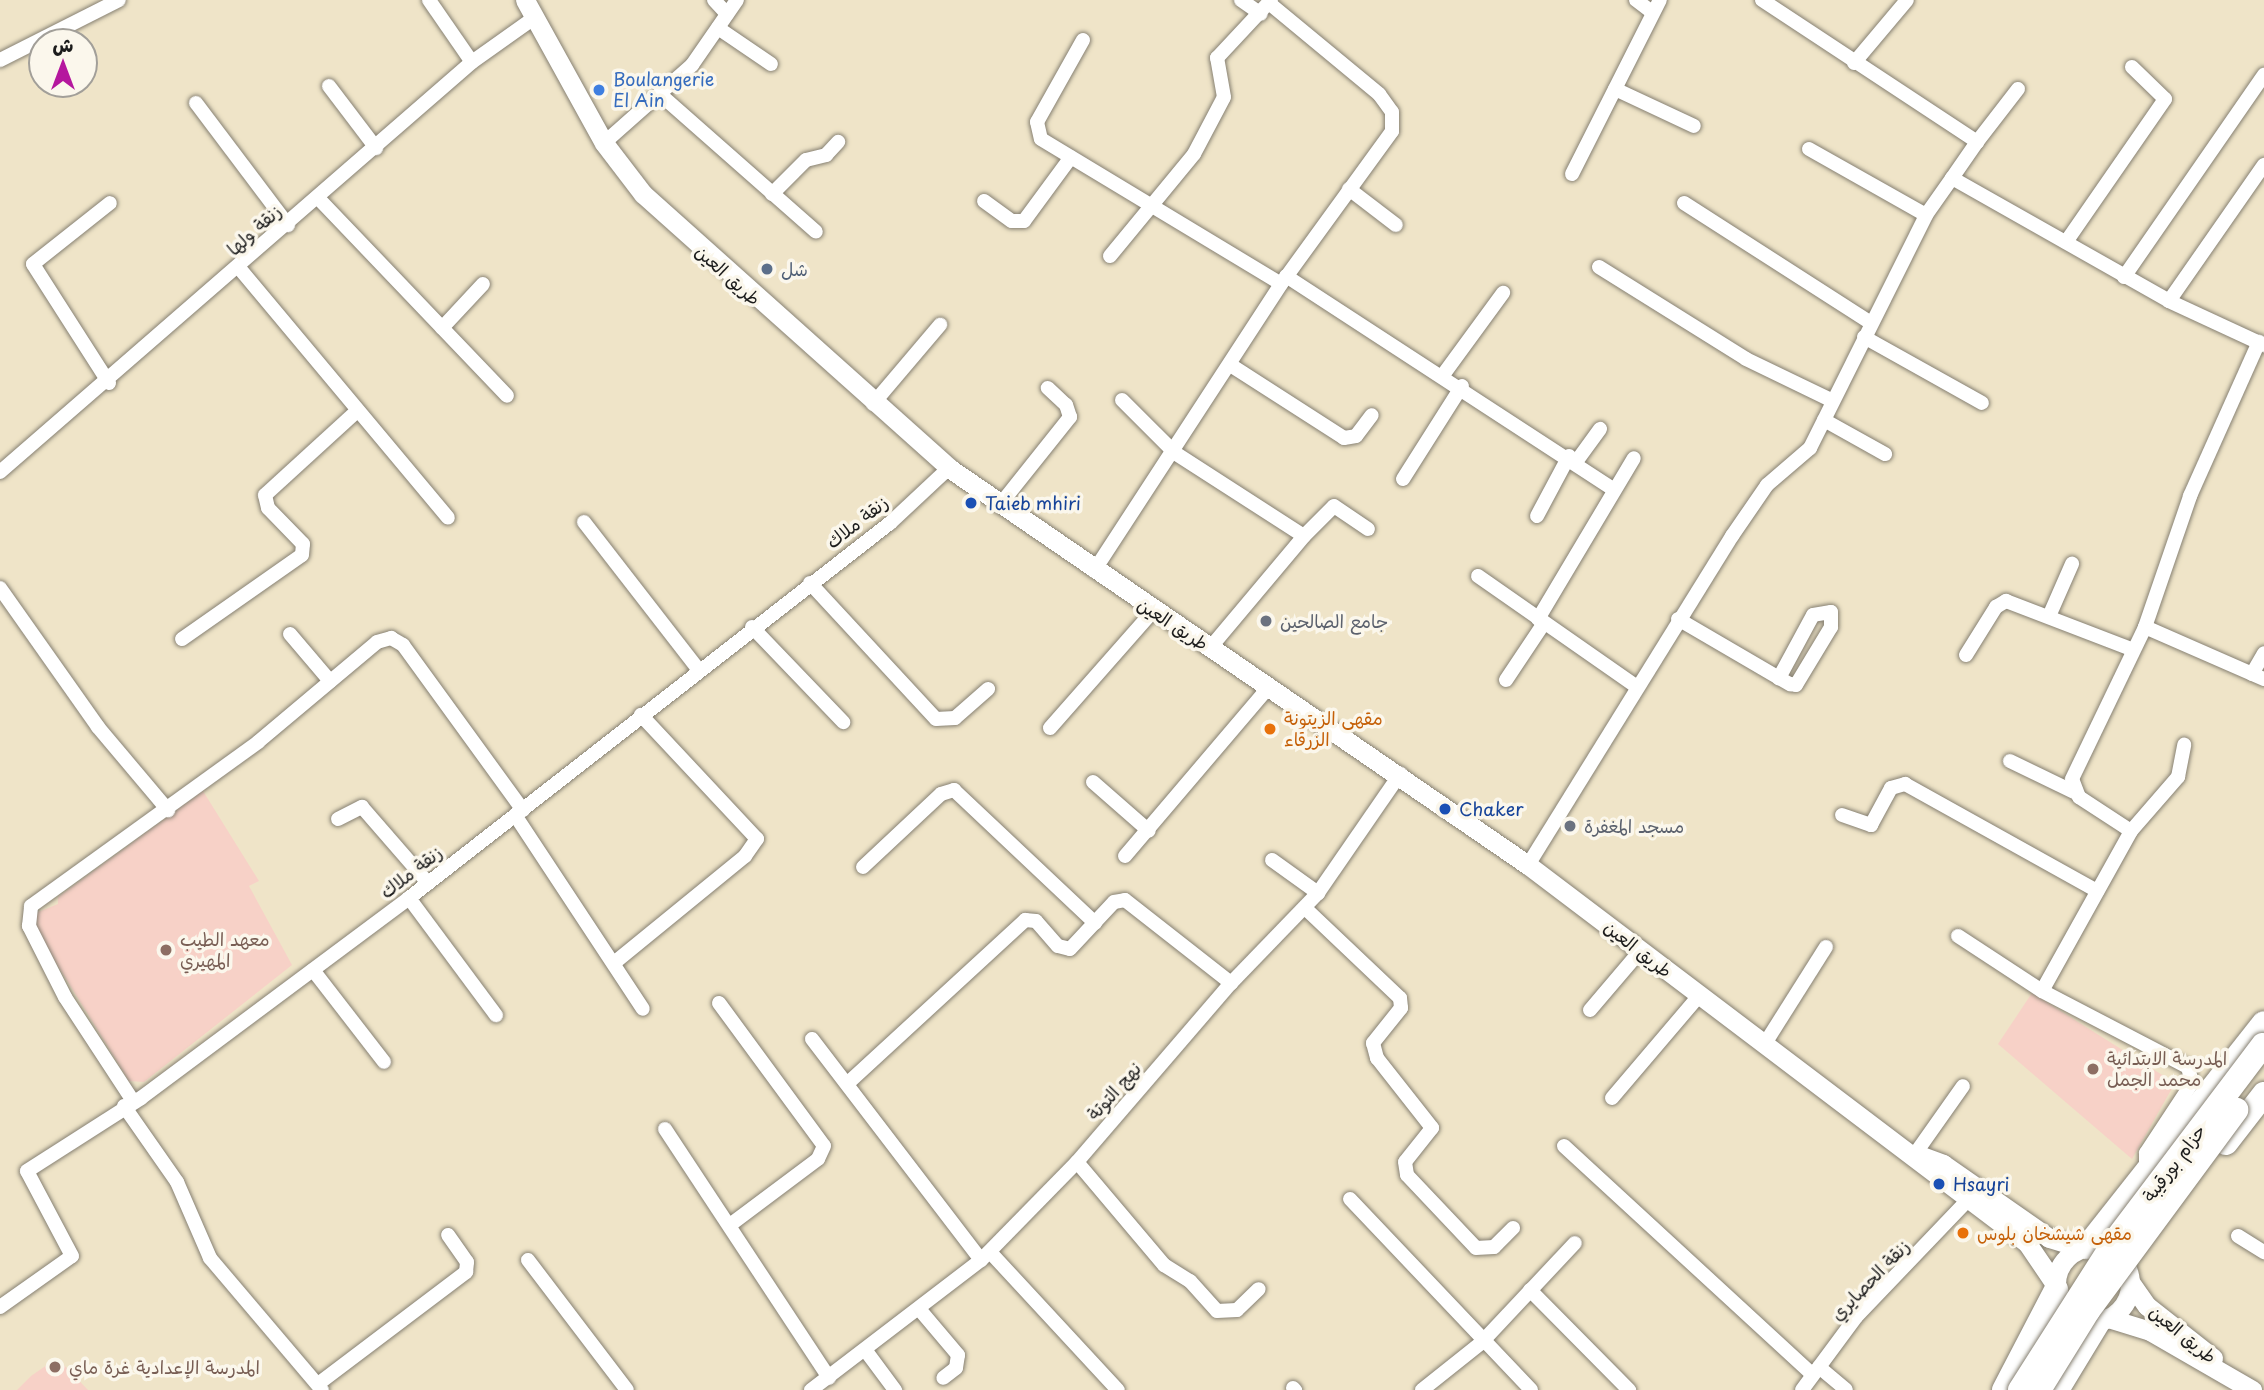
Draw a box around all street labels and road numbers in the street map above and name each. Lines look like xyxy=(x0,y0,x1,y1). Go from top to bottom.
street label: زنقة ولها xyxy=(223,200,285,260)
street label: طريق العين xyxy=(691,240,765,310)
street label: زنقة ملاك xyxy=(822,491,892,553)
street label: طريق العين xyxy=(1134,593,1212,655)
street label: زنقة ملاك xyxy=(376,841,446,903)
street label: طريق العين xyxy=(1600,916,1676,982)
street label: نهج التوتة xyxy=(1082,1058,1146,1124)
street label: حزام بورقيبة xyxy=(2138,1120,2210,1206)
street label: زنقة الحصايري xyxy=(1826,1235,1914,1325)
street label: طريق العين xyxy=(2145,1300,2221,1368)

